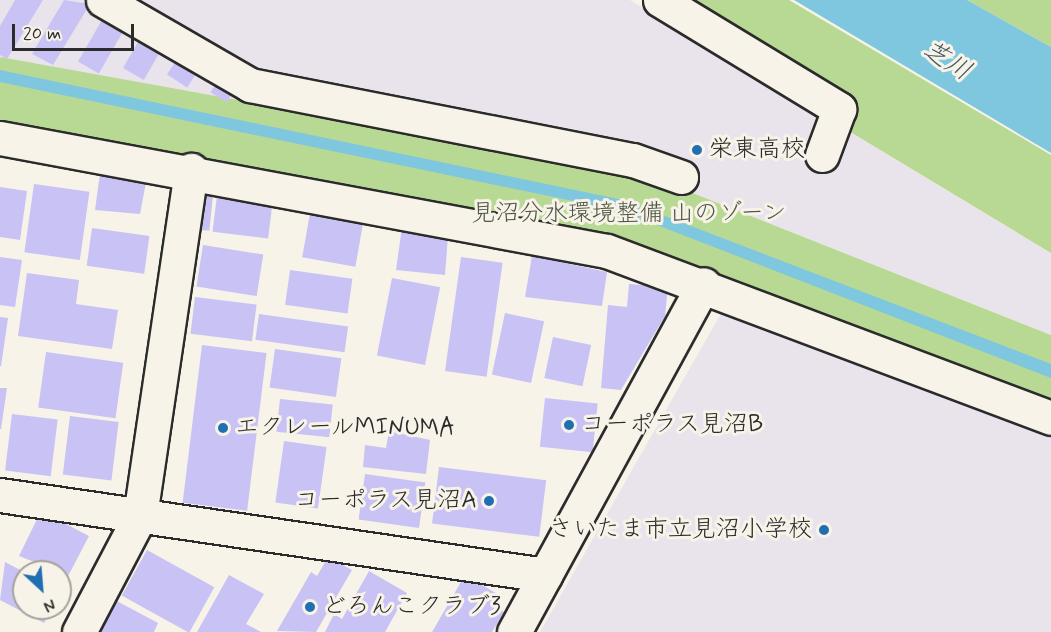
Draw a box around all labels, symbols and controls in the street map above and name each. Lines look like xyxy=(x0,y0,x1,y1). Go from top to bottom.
scale bar xyxy=(15,12,136,50)
text: 20 m xyxy=(23,22,61,46)
water label: 芝川 xyxy=(916,35,976,89)
place label: 栄東高校 xyxy=(709,136,805,164)
marker: 栄東高校 xyxy=(690,143,704,157)
park label: 見沼分水環境整備 山のゾーン xyxy=(471,200,787,228)
place label: コーポラス見沼B xyxy=(581,411,764,439)
place label: エクレールMINUMA xyxy=(235,414,457,442)
marker: コーポラス見沼B xyxy=(562,418,576,432)
marker: エクレールMINUMA xyxy=(216,421,230,435)
place label: コーポラス見沼A xyxy=(293,487,477,515)
marker: コーポラス見沼A xyxy=(482,494,496,508)
place label: さいたま市立見沼小学校 xyxy=(548,516,812,544)
marker: さいたま市立見沼小学校 xyxy=(817,523,831,537)
north arrow xyxy=(12,560,72,620)
text: N xyxy=(40,593,59,617)
place label: どろんこクラブ3 xyxy=(322,593,501,621)
marker: どろんこクラブ3 xyxy=(303,600,317,614)

